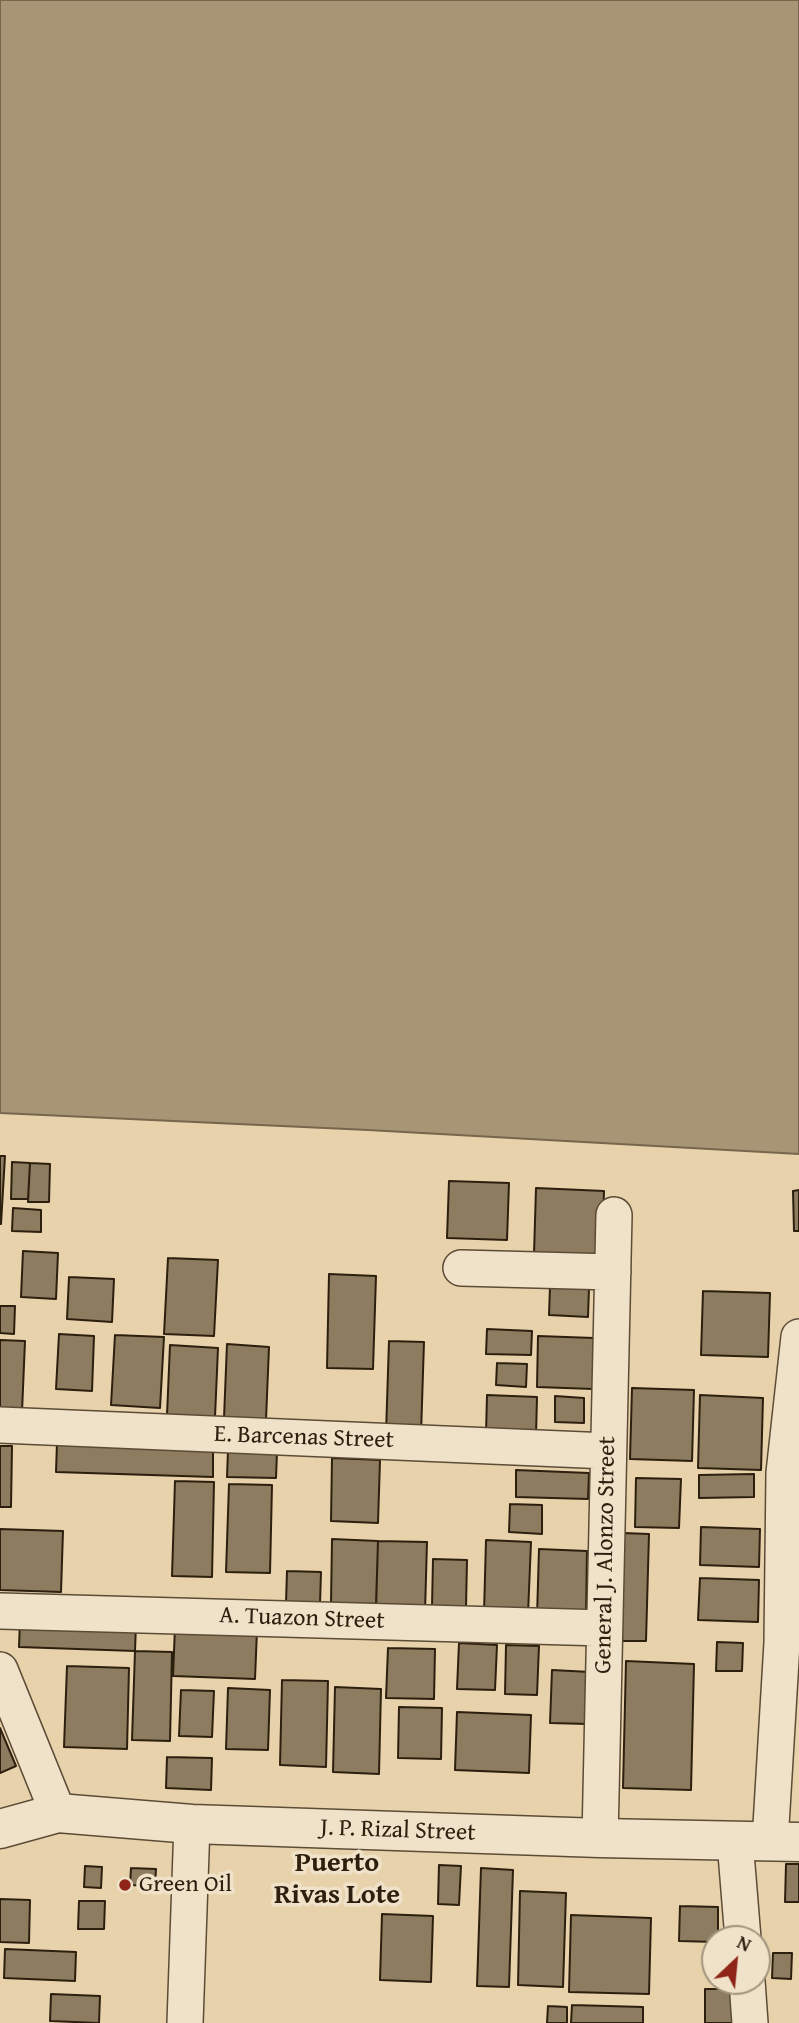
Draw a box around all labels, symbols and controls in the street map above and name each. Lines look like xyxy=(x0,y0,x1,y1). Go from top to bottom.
street label: E. Barcenas Street xyxy=(214,1420,394,1456)
street label: General J. Alonzo Street xyxy=(590,1436,622,1674)
street label: A. Tuazon Street xyxy=(219,1602,385,1636)
street label: J. P. Rizal Street xyxy=(320,1814,476,1848)
district label: Puerto Rivas Lote xyxy=(274,1847,400,1913)
place label: Green Oil xyxy=(139,1871,232,1899)
marker: Green Oil xyxy=(117,1877,133,1893)
north arrow xyxy=(701,1925,771,1995)
text: N xyxy=(732,1928,756,1958)

